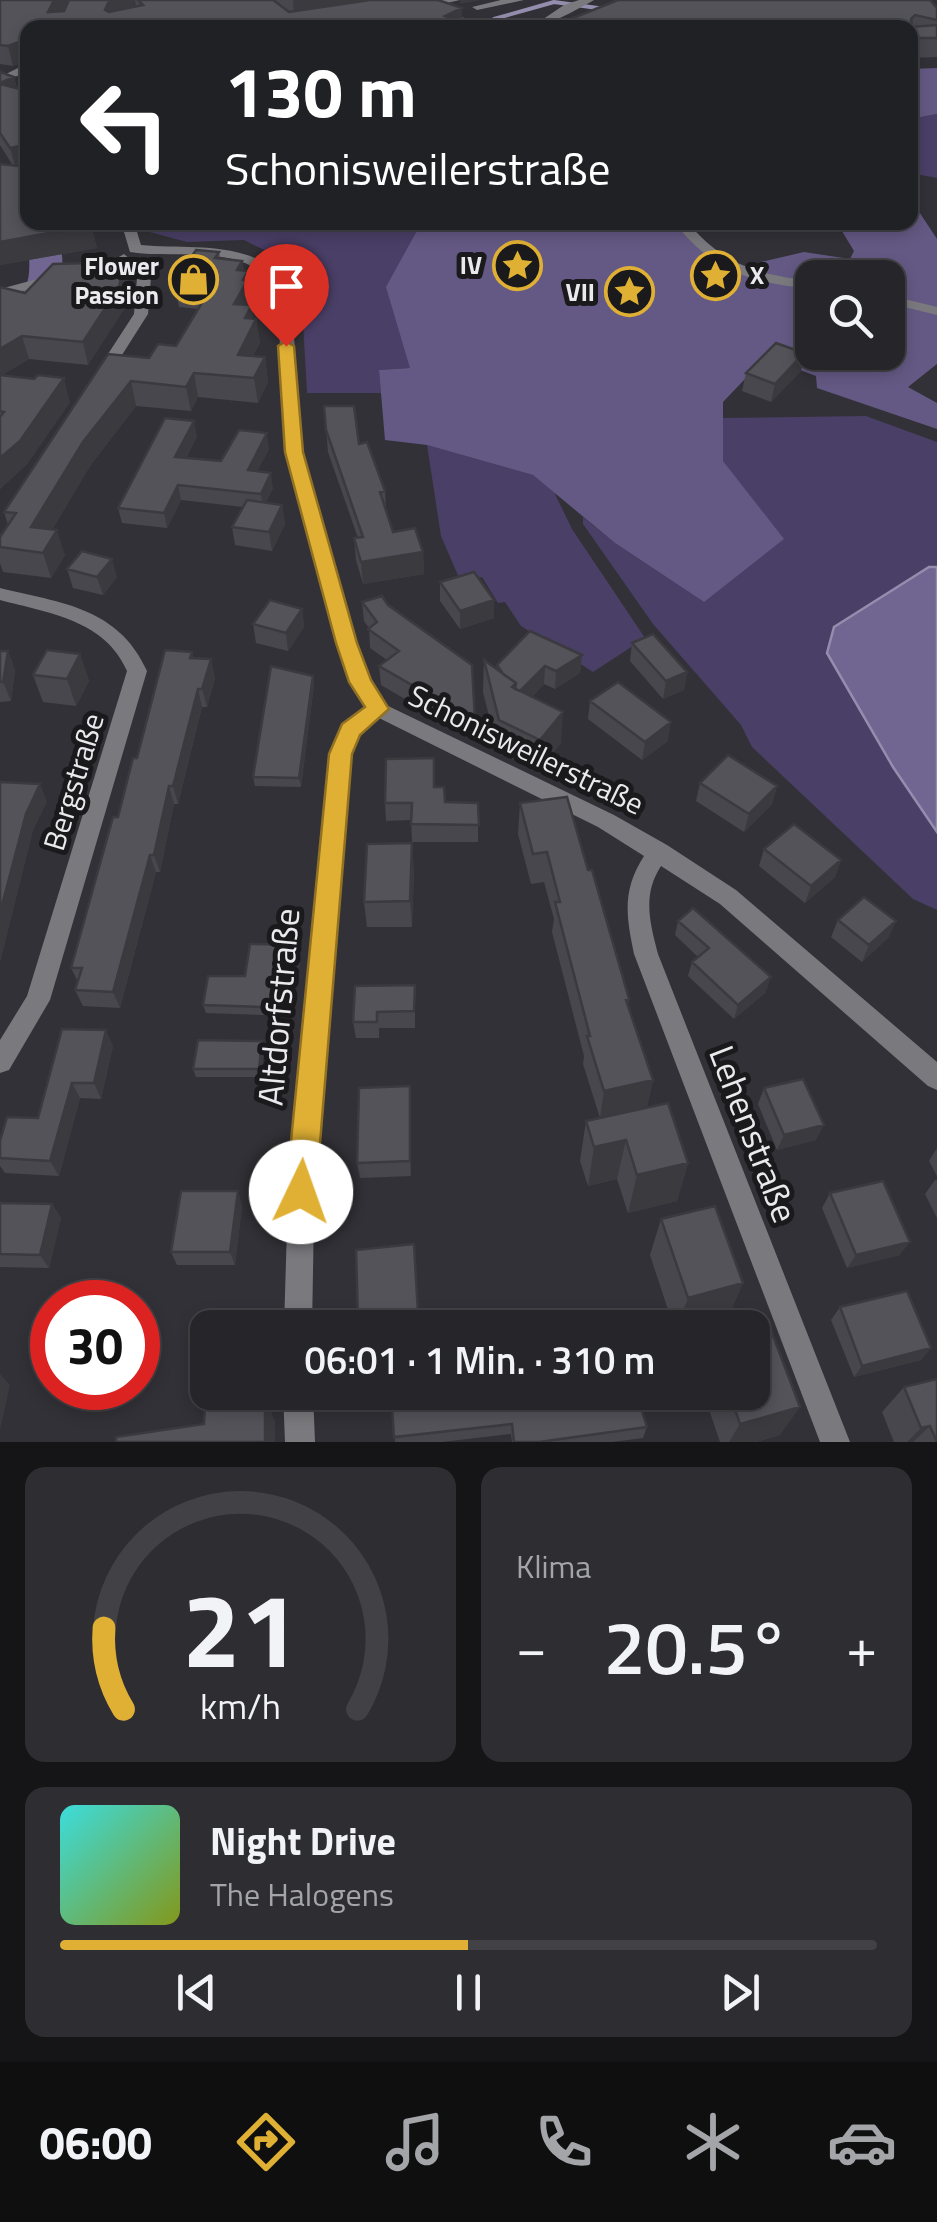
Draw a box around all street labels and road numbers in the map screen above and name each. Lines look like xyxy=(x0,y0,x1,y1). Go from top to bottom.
street label: Schonisweilerstraße xyxy=(401,672,652,826)
street label: Bergstraße xyxy=(30,707,116,856)
street label: Altdorfstraße xyxy=(242,906,314,1108)
street label: Lehenstraße xyxy=(695,1037,812,1230)

